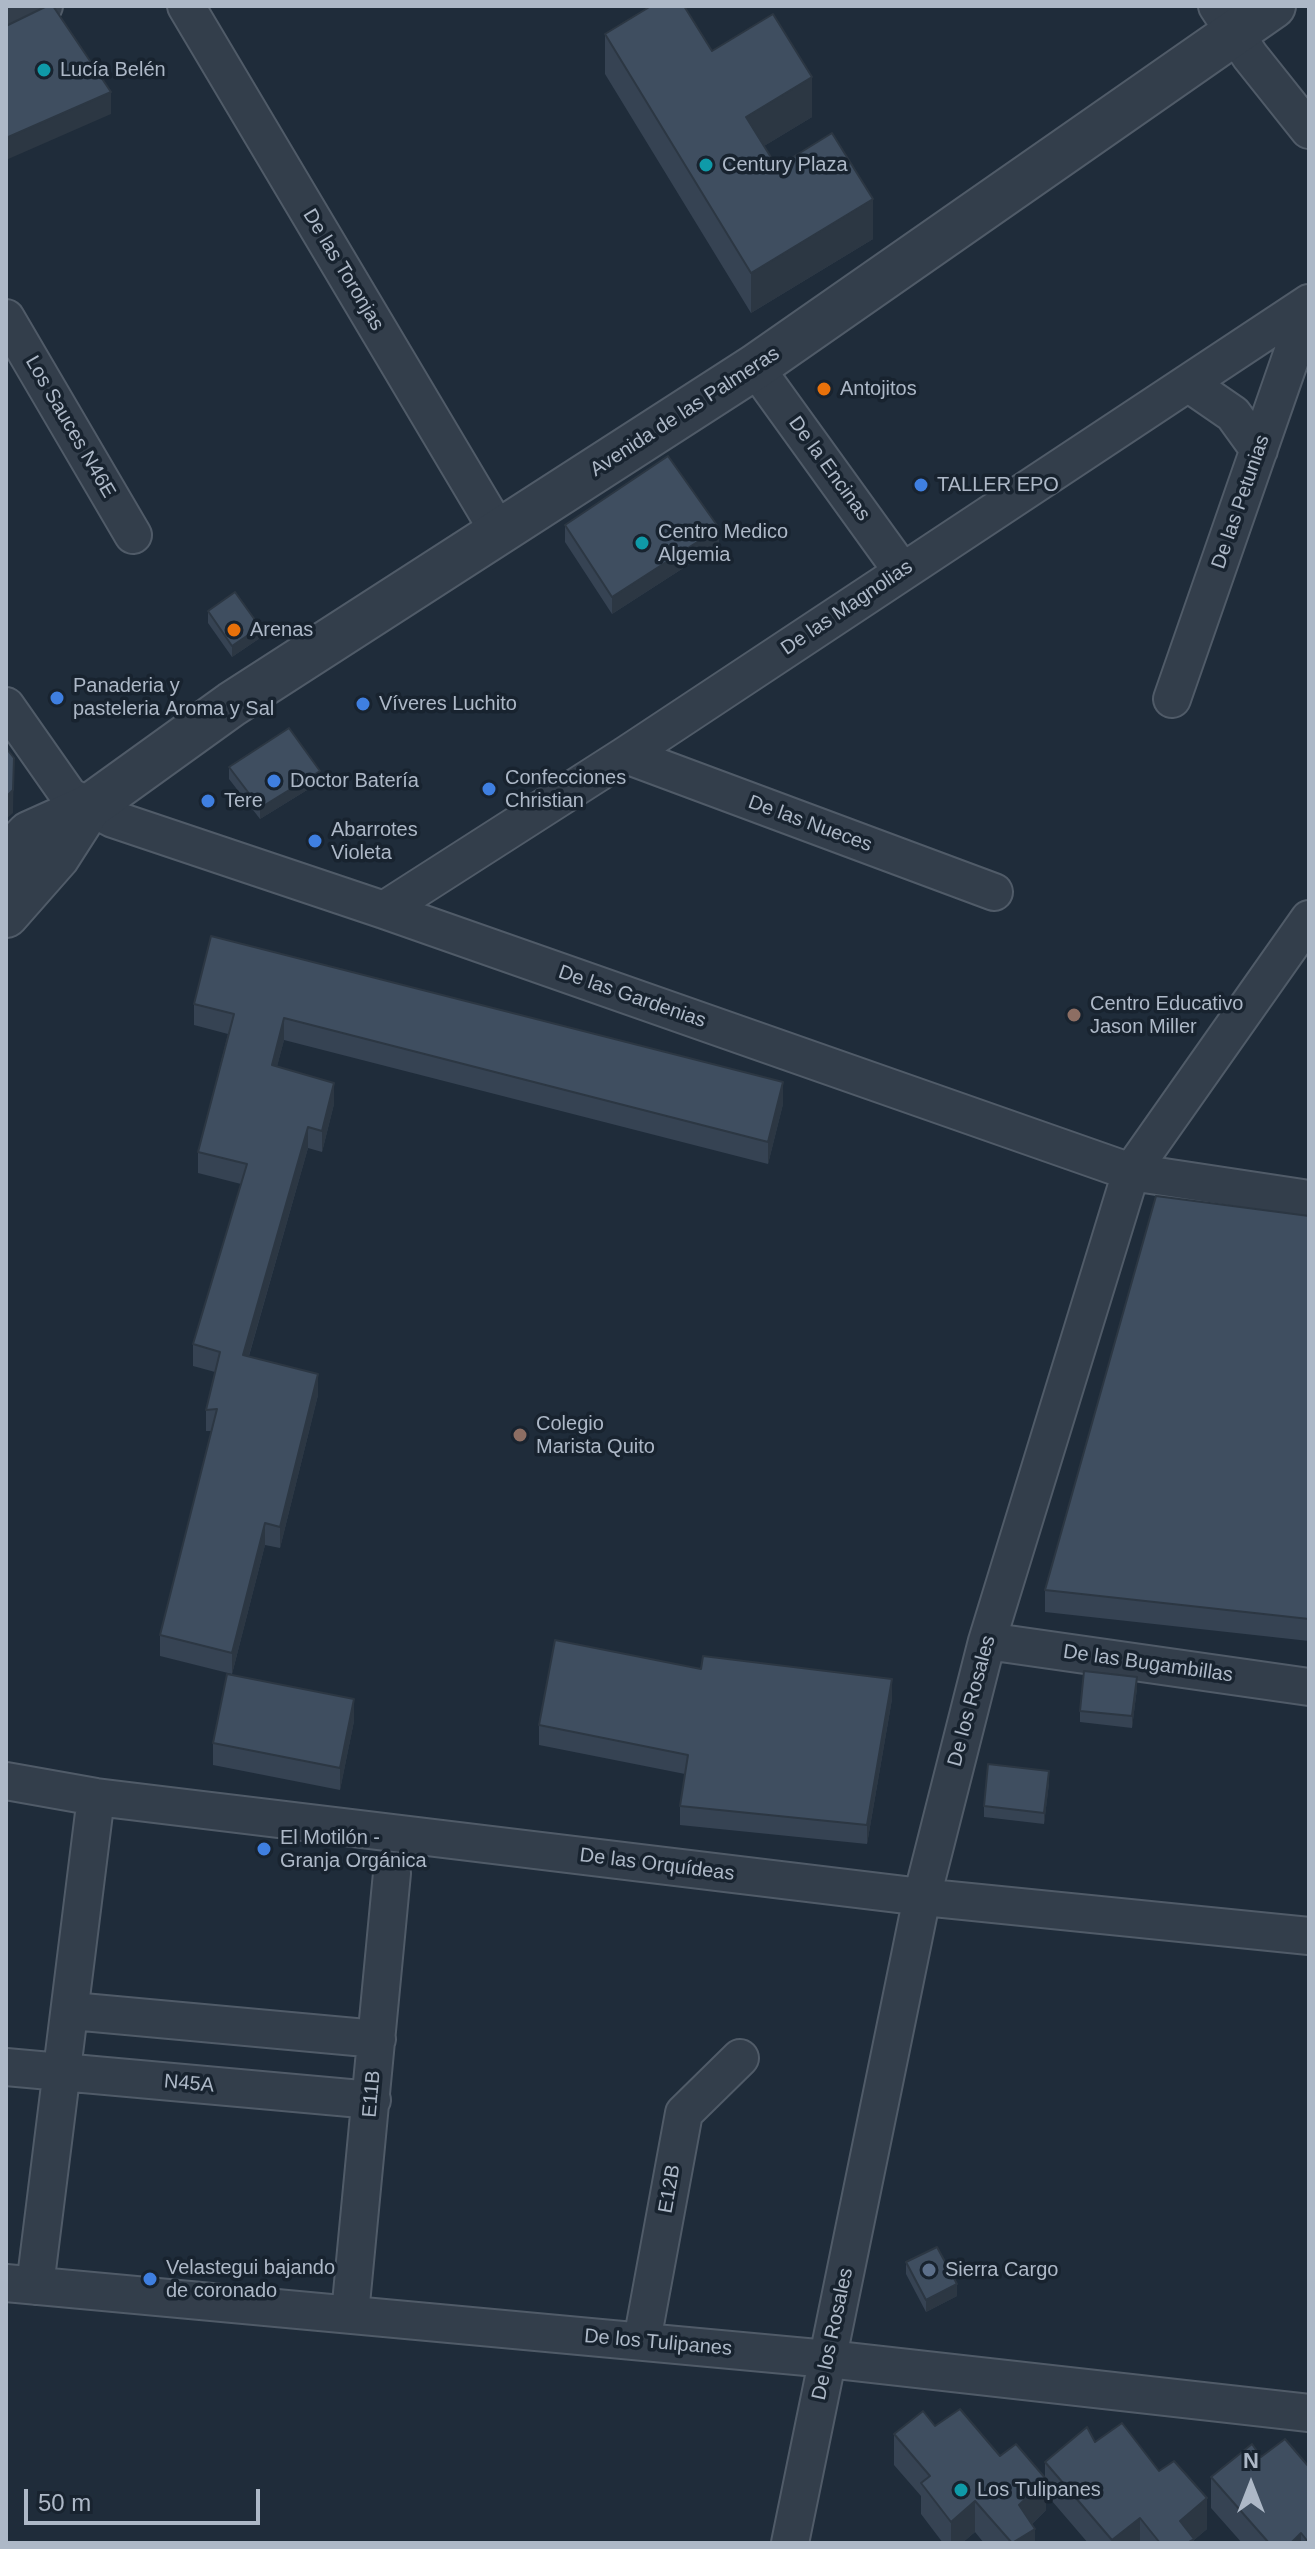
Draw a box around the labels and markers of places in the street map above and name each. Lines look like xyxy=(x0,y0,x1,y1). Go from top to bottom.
place label: Lucía Belén xyxy=(60,58,166,82)
marker: Lucía Belén xyxy=(35,61,53,79)
place label: Century Plaza xyxy=(722,153,848,177)
marker: Century Plaza xyxy=(697,156,715,174)
place label: Antojitos xyxy=(840,377,917,401)
marker: Antojitos xyxy=(815,380,833,398)
place label: TALLER EPO xyxy=(937,473,1059,497)
marker: TALLER EPO xyxy=(912,476,930,494)
place label: Centro Medico Algemia xyxy=(658,520,788,567)
marker: Centro Medico Algemia xyxy=(633,534,651,552)
place label: Arenas xyxy=(250,618,313,642)
marker: Arenas xyxy=(225,621,243,639)
place label: Panaderia y pasteleria Aroma y Sal xyxy=(73,674,274,721)
marker: Panaderia y pasteleria Aroma y Sal xyxy=(48,689,66,707)
place label: Víveres Luchito xyxy=(379,692,517,716)
marker: Víveres Luchito xyxy=(354,695,372,713)
place label: Confecciones Christian xyxy=(505,766,626,813)
place label: Doctor Batería xyxy=(290,769,419,793)
marker: Doctor Batería xyxy=(265,772,283,790)
marker: Confecciones Christian xyxy=(480,780,498,798)
place label: Tere xyxy=(224,789,263,813)
marker: Tere xyxy=(199,792,217,810)
place label: Abarrotes Violeta xyxy=(331,818,418,865)
marker: Abarrotes Violeta xyxy=(306,832,324,850)
place label: Centro Educativo Jason Miller xyxy=(1090,992,1243,1039)
marker: Centro Educativo Jason Miller xyxy=(1065,1006,1083,1024)
place label: Colegio Marista Quito xyxy=(536,1412,655,1459)
marker: Colegio Marista Quito xyxy=(511,1426,529,1444)
place label: El Motilón - Granja Orgánica xyxy=(280,1826,427,1873)
marker: El Motilón - Granja Orgánica xyxy=(255,1840,273,1858)
place label: Velastegui bajando de coronado xyxy=(166,2256,335,2303)
place label: Sierra Cargo xyxy=(945,2258,1058,2282)
marker: Sierra Cargo xyxy=(920,2261,938,2279)
marker: Velastegui bajando de coronado xyxy=(141,2270,159,2288)
place label: Los Tulipanes xyxy=(977,2478,1101,2502)
marker: Los Tulipanes xyxy=(952,2481,970,2499)

